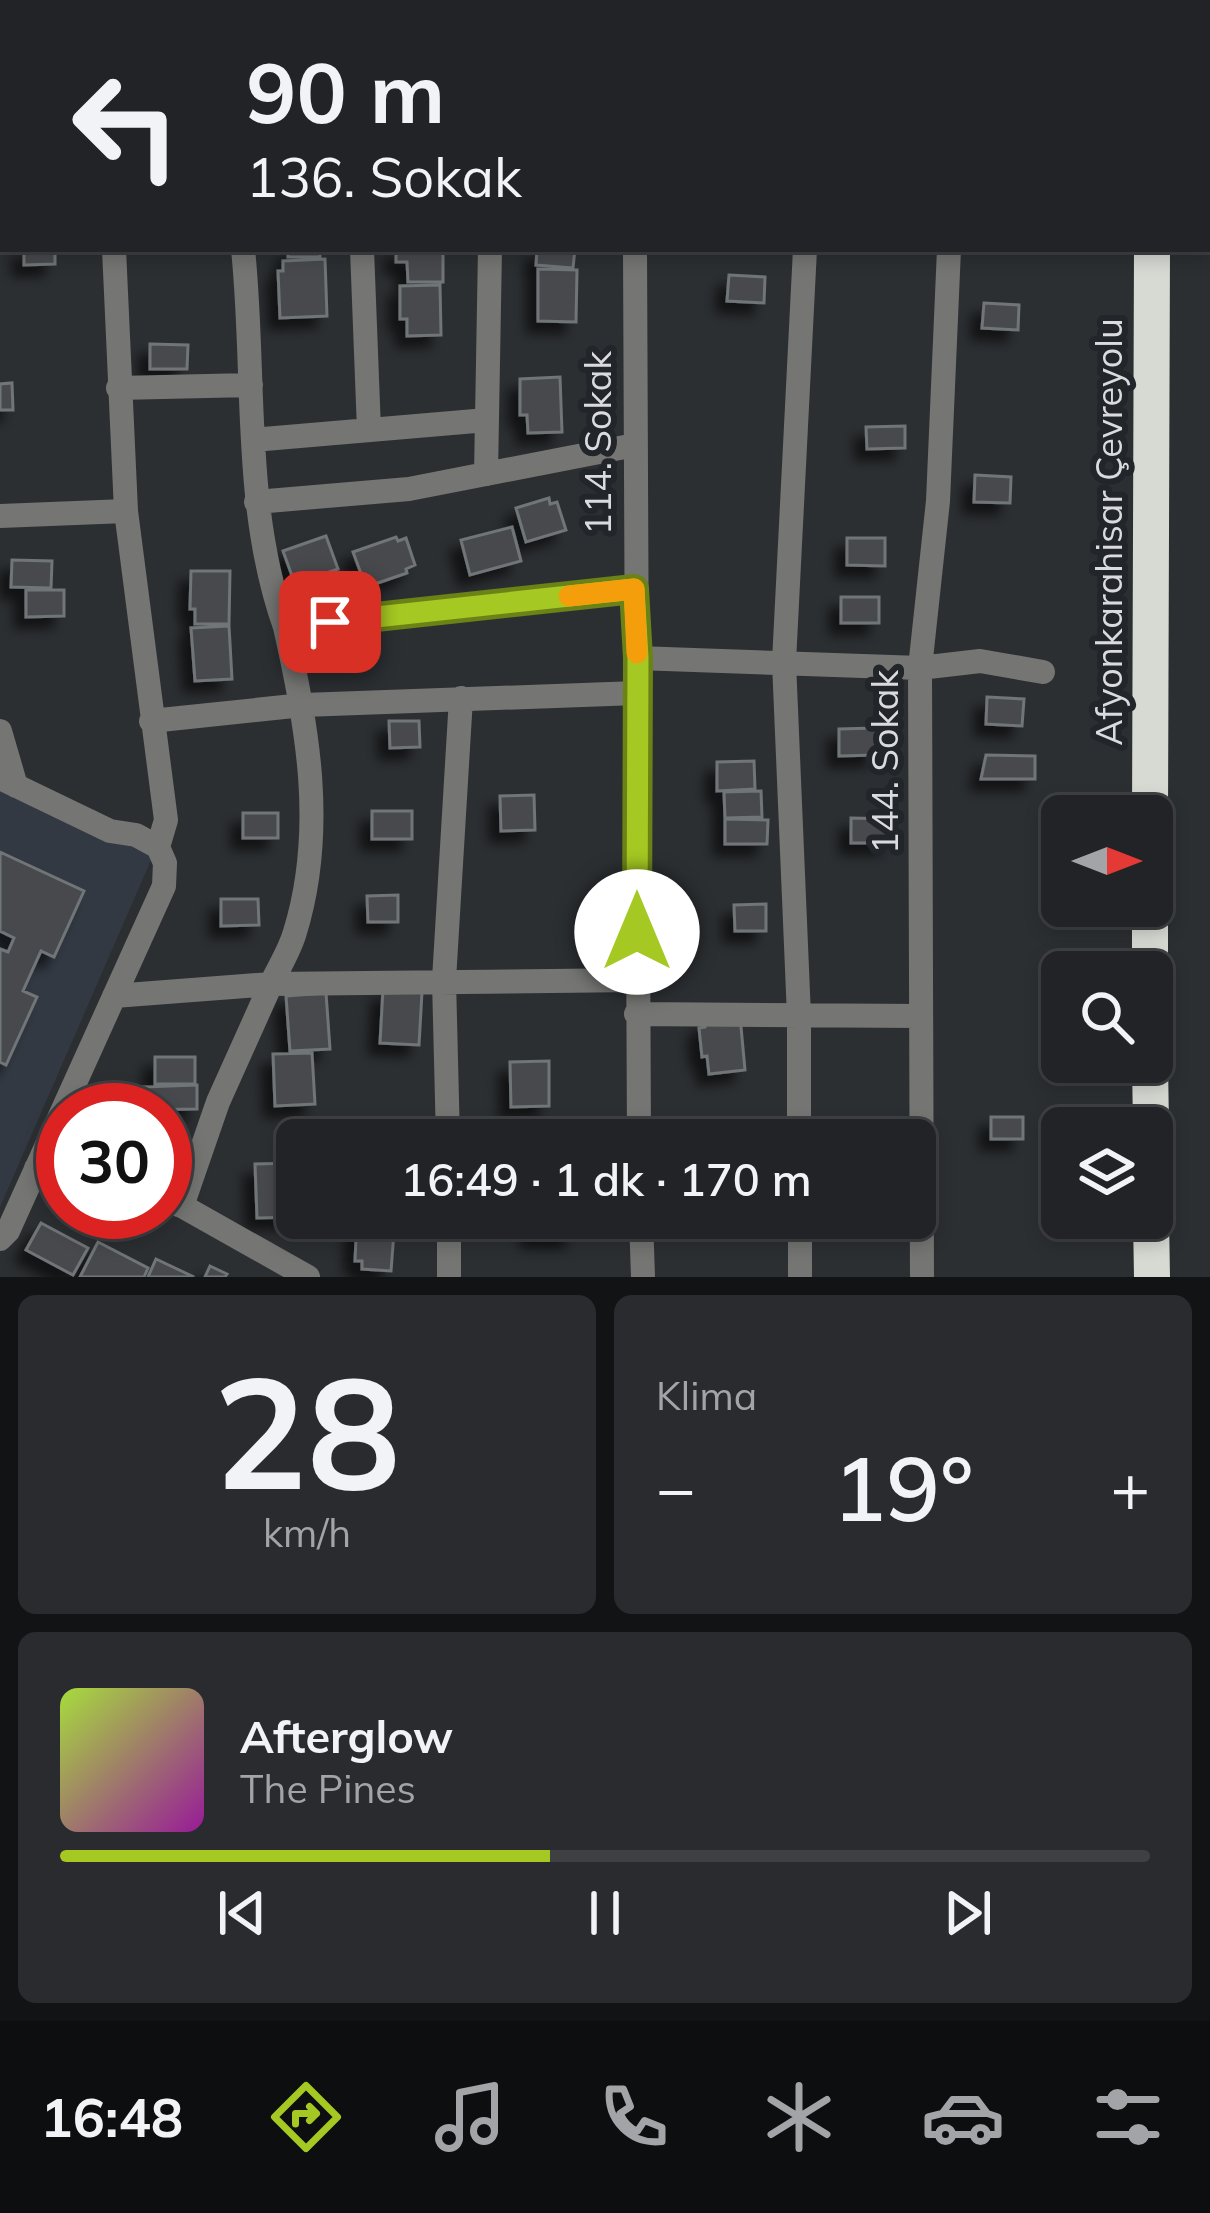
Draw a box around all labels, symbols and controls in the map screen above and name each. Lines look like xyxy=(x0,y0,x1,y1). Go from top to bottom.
text: 90 m xyxy=(246,39,445,144)
icon: left xyxy=(48,48,204,204)
text: 136. Sokak xyxy=(246,143,522,211)
street label: Afyonkarahisar Çevreyolu xyxy=(1086,318,1131,746)
street label: 114. Sokak xyxy=(575,351,620,535)
pin xyxy=(279,571,381,673)
icon: arrive xyxy=(297,589,363,655)
street label: 144. Sokak xyxy=(862,670,907,854)
north arrow xyxy=(1041,795,1173,927)
map controls xyxy=(1041,795,1173,1239)
position arrow xyxy=(574,869,700,995)
button: search xyxy=(1041,951,1173,1083)
speed limit sign: 30 xyxy=(36,1083,192,1239)
button: layers xyxy=(1041,1107,1173,1239)
text: 16:49 · 1 dk · 170 m xyxy=(400,1151,812,1207)
text: 28 xyxy=(213,1332,401,1528)
text: Klima xyxy=(656,1371,757,1420)
text: 19° xyxy=(832,1431,974,1544)
text: − xyxy=(656,1446,696,1529)
text: + xyxy=(1110,1446,1150,1529)
text: km/h xyxy=(263,1508,351,1557)
text: Afterglow xyxy=(240,1708,453,1764)
text: The Pines xyxy=(240,1764,416,1813)
icon: previous xyxy=(209,1880,275,1946)
icon: pause xyxy=(572,1880,638,1946)
icon: next xyxy=(935,1880,1001,1946)
icon: directions xyxy=(264,2075,348,2159)
icon: music xyxy=(428,2075,512,2159)
icon: phone xyxy=(592,2075,676,2159)
icon: climate xyxy=(757,2075,841,2159)
icon: car xyxy=(921,2075,1005,2159)
icon: filters xyxy=(1086,2075,1170,2159)
text: 16:48 xyxy=(40,2083,183,2151)

